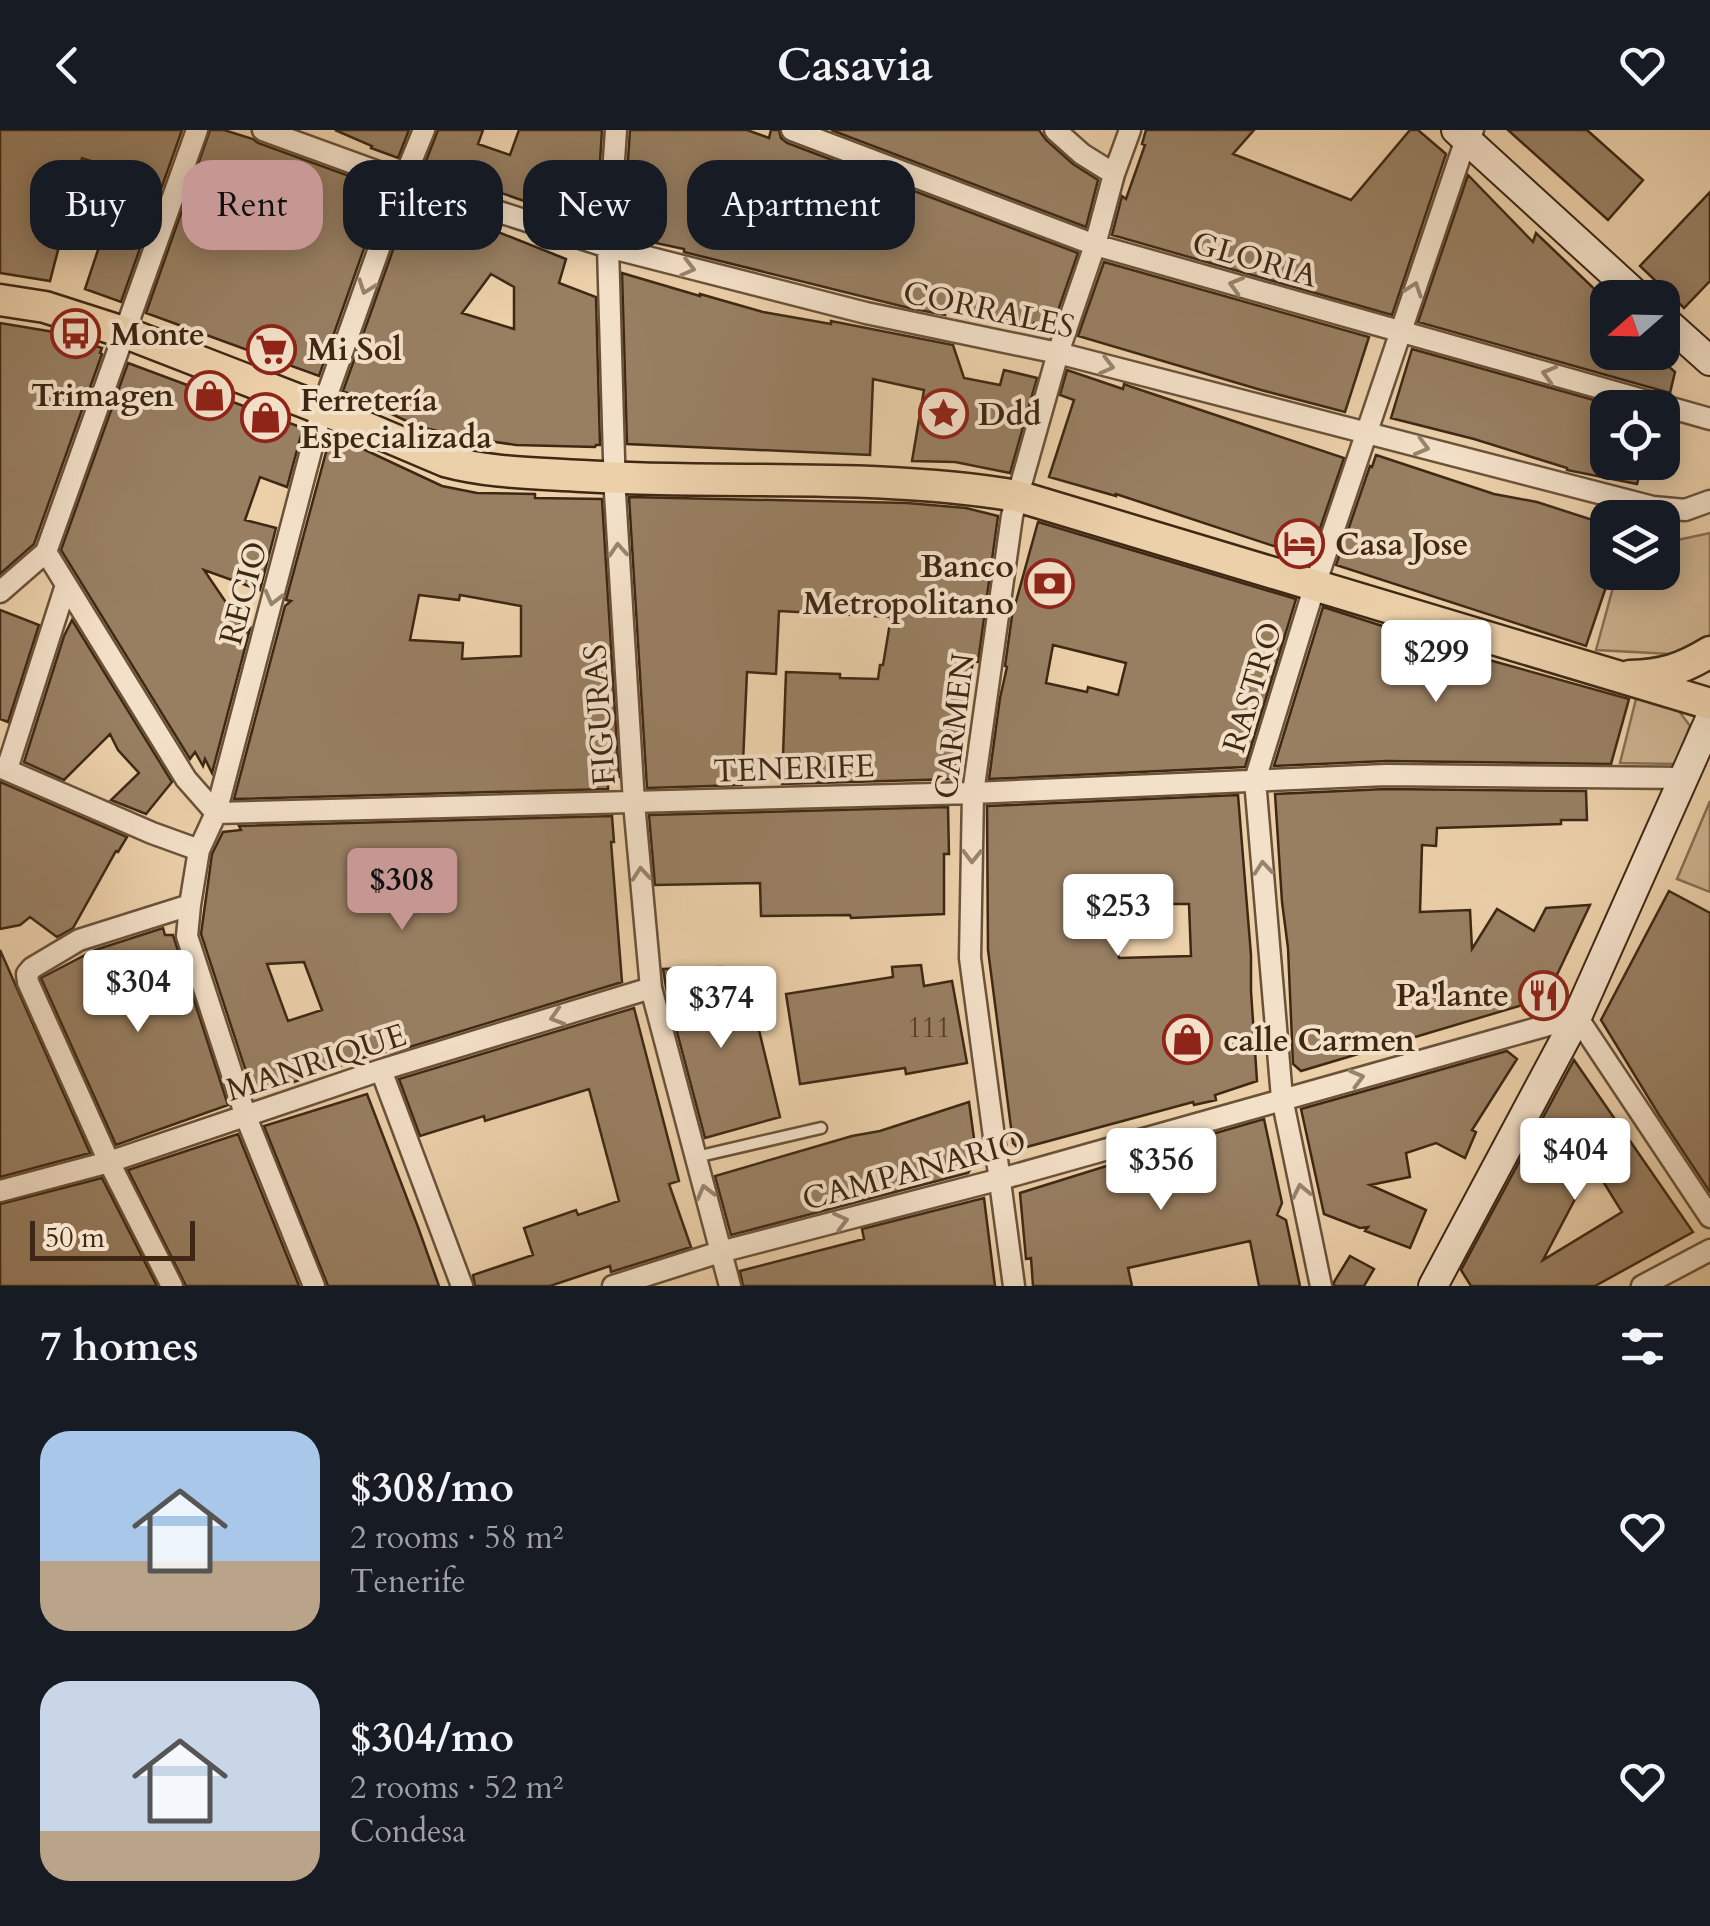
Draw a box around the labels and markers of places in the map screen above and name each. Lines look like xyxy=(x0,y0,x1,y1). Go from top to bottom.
bus stop icon: Monte xyxy=(49,308,101,360)
place label: Monte xyxy=(110,313,205,357)
supermarket icon: Mi Sol xyxy=(246,323,298,375)
place label: Mi Sol xyxy=(307,328,402,372)
shop icon: Trimagen xyxy=(183,369,235,421)
place label: Trimagen xyxy=(31,374,174,418)
place label: Ferretería Especializada xyxy=(300,379,492,460)
place icon: Ddd xyxy=(917,388,969,440)
shop icon: Ferretería Especializada xyxy=(239,392,291,444)
place label: Ddd xyxy=(978,393,1041,437)
hotel icon: Casa Jose xyxy=(1274,518,1326,570)
place label: Casa Jose xyxy=(1335,523,1468,567)
place label: Banco Metropolitano xyxy=(803,545,1014,626)
bank icon: Banco Metropolitano xyxy=(1023,558,1075,610)
pin: $299 xyxy=(1377,620,1495,705)
pin: $308 xyxy=(343,848,461,933)
pin: $253 xyxy=(1059,874,1177,959)
pin: $304 xyxy=(79,950,197,1035)
pin: $374 xyxy=(662,966,780,1051)
restaurant icon: Pa'lante xyxy=(1518,969,1570,1021)
place label: Pa'lante xyxy=(1396,974,1509,1018)
shop icon: calle Carmen xyxy=(1162,1014,1214,1066)
place label: calle Carmen xyxy=(1223,1019,1416,1063)
pin: $404 xyxy=(1516,1118,1634,1203)
pin: $356 xyxy=(1102,1128,1220,1213)

